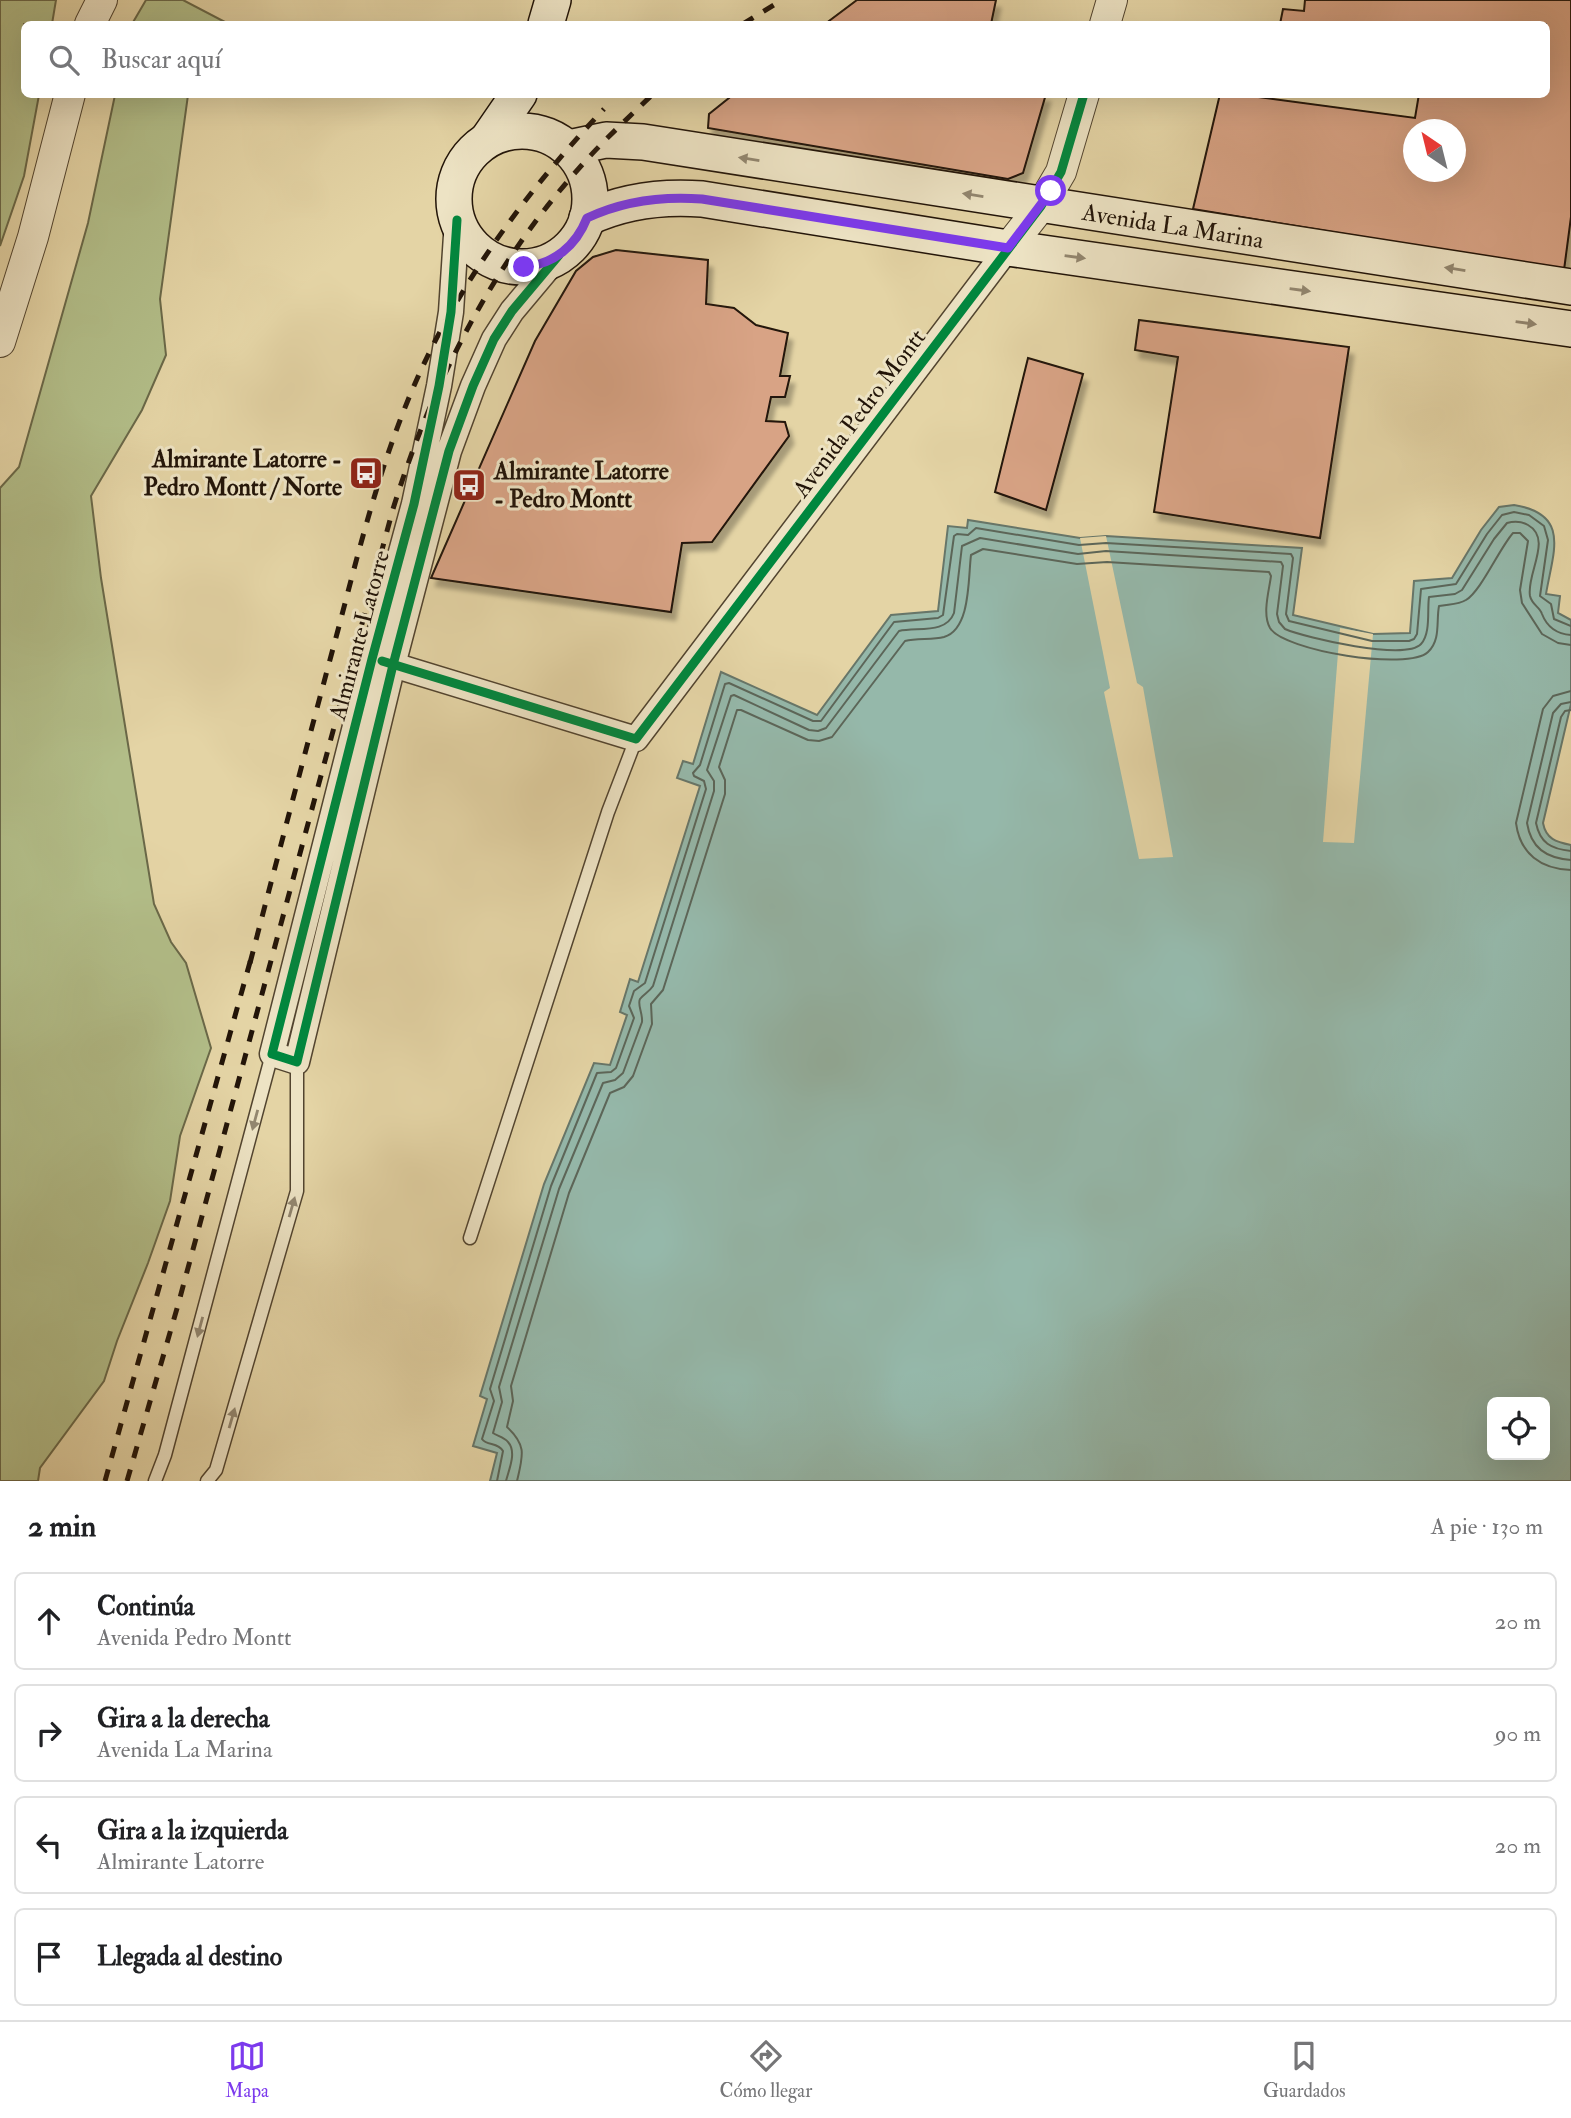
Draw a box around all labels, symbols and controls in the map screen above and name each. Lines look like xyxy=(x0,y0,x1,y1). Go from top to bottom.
search box xyxy=(21,21,1550,98)
icon: search xyxy=(45,41,83,79)
text: Buscar aquí xyxy=(101,44,221,76)
north arrow xyxy=(1403,119,1466,182)
one-way arrow xyxy=(738,153,760,164)
route start xyxy=(1035,175,1066,206)
one-way arrow xyxy=(962,189,984,200)
street label: Avenida La Marina xyxy=(1079,197,1267,256)
route end xyxy=(508,251,539,282)
one-way arrow xyxy=(1064,252,1086,263)
one-way arrow xyxy=(1444,264,1466,275)
one-way arrow xyxy=(1290,285,1312,296)
one-way arrow xyxy=(1515,317,1537,328)
street label: Avenida Pedro Montt xyxy=(785,323,933,505)
place label: Almirante Latorre - Pedro Montt / Norte xyxy=(144,444,342,503)
bus stop icon: Almirante Latorre - Pedro Montt / Norte xyxy=(347,454,385,492)
place label: Almirante Latorre - Pedro Montt xyxy=(493,456,669,515)
bus stop icon: Almirante Latorre - Pedro Montt xyxy=(450,466,488,504)
street label: Almirante Latorre xyxy=(322,547,397,724)
one-way arrow xyxy=(249,1109,260,1131)
one-way arrow xyxy=(288,1196,298,1217)
one-way arrow xyxy=(194,1316,205,1338)
map controls xyxy=(1487,1397,1550,1460)
button: locate xyxy=(1487,1397,1550,1460)
one-way arrow xyxy=(227,1408,237,1429)
text: 2 min xyxy=(28,1508,96,1545)
text: A pie · 130 m xyxy=(1431,1512,1543,1541)
text: Continúa xyxy=(97,1591,195,1623)
icon: ahead xyxy=(30,1602,68,1640)
text: 20 m xyxy=(1495,1607,1541,1636)
text: Avenida Pedro Montt xyxy=(97,1623,292,1652)
text: Gira a la derecha xyxy=(97,1703,270,1735)
icon: right xyxy=(30,1714,68,1752)
text: 90 m xyxy=(1495,1719,1541,1748)
text: Avenida La Marina xyxy=(97,1735,272,1764)
text: Gira a la izquierda xyxy=(97,1815,288,1847)
icon: left xyxy=(30,1826,68,1864)
text: 20 m xyxy=(1495,1831,1541,1860)
text: Almirante Latorre xyxy=(97,1847,264,1876)
icon: arrive xyxy=(30,1938,68,1976)
text: Llegada al destino xyxy=(97,1941,282,1973)
tab: Mapa xyxy=(225,2037,269,2103)
tab: Cómo llegar xyxy=(719,2037,812,2103)
tab: Guardados xyxy=(1263,2037,1346,2103)

